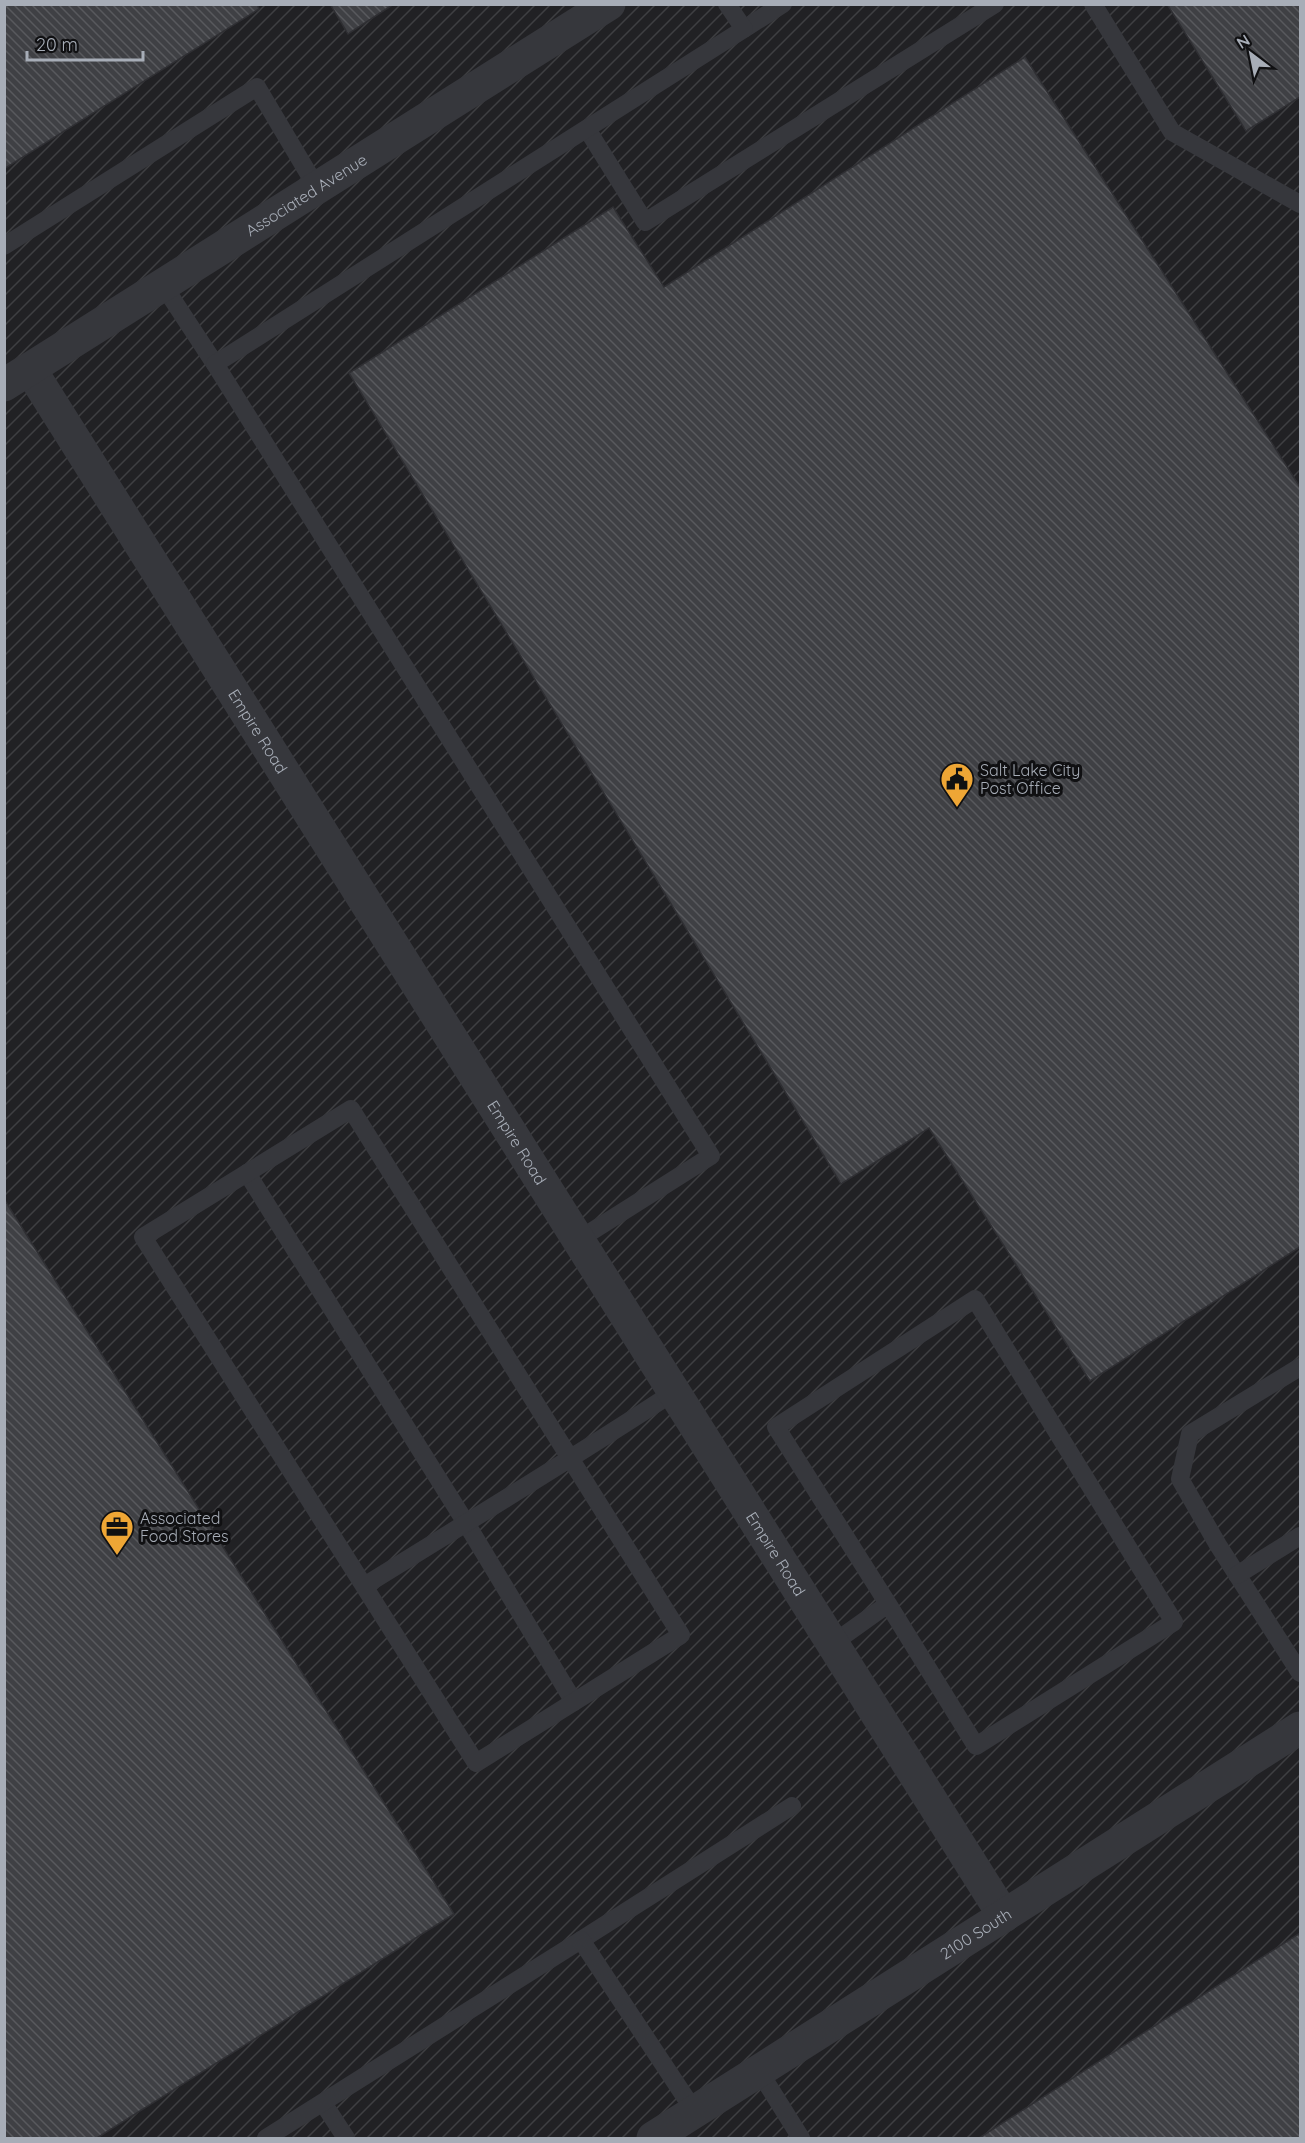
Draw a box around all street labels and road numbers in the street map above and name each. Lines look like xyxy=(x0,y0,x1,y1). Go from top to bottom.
street label: Associated Avenue xyxy=(242,149,371,240)
street label: Empire Road xyxy=(224,685,292,777)
street label: Empire Road xyxy=(483,1097,551,1188)
street label: Empire Road xyxy=(742,1508,810,1600)
street label: 2100 South xyxy=(936,1904,1015,1964)

